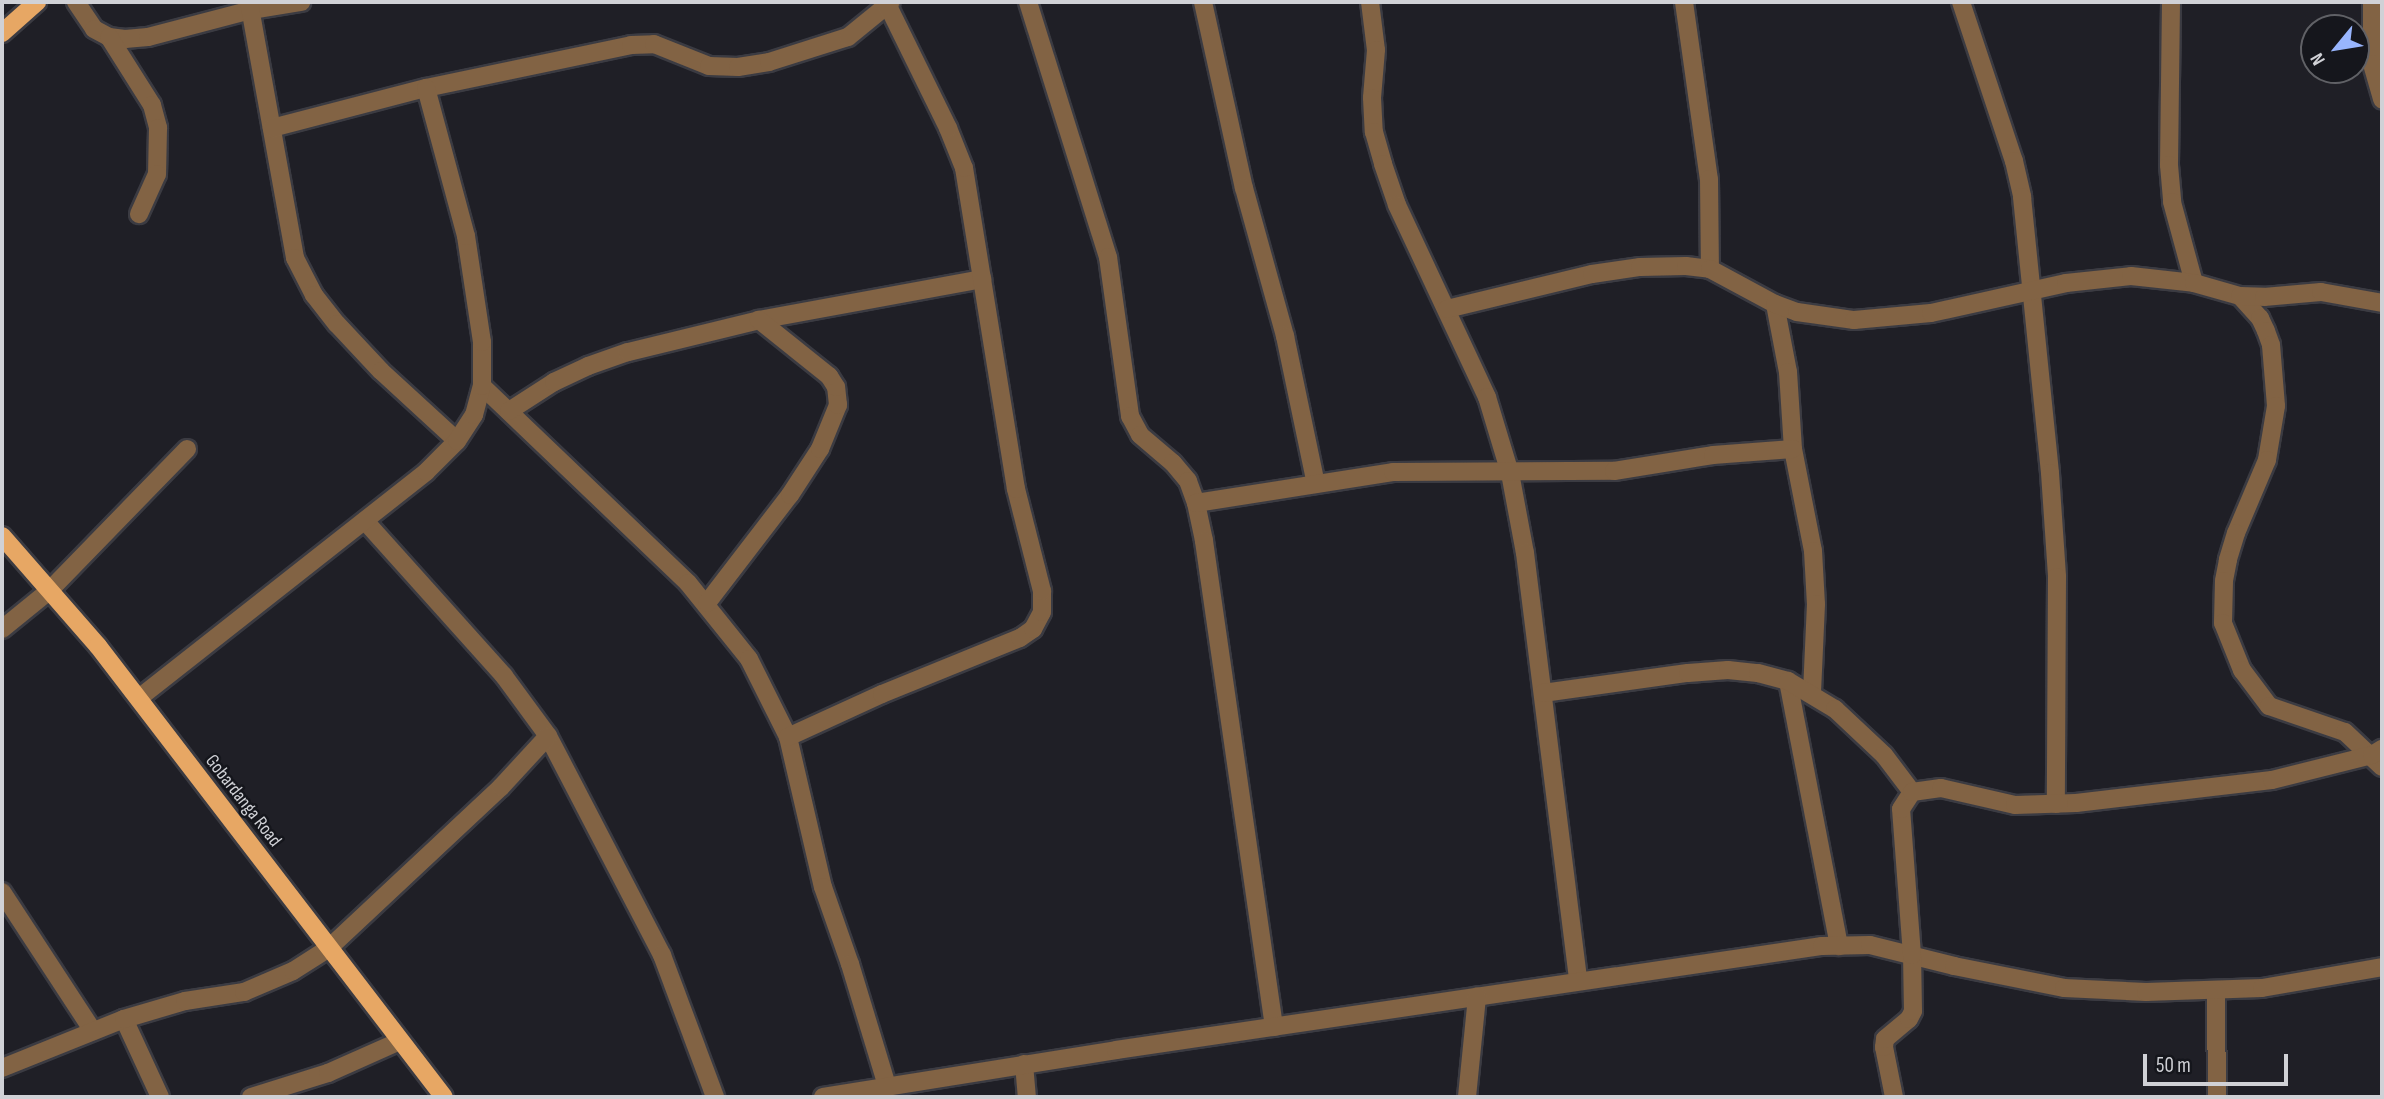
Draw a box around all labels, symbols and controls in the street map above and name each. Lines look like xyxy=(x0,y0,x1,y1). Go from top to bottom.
north arrow xyxy=(2300,14,2370,84)
text: N xyxy=(2306,49,2331,69)
street label: Gobardanga Road xyxy=(200,750,286,852)
scale bar xyxy=(2146,1040,2291,1084)
text: 50 m xyxy=(2156,1053,2191,1078)

